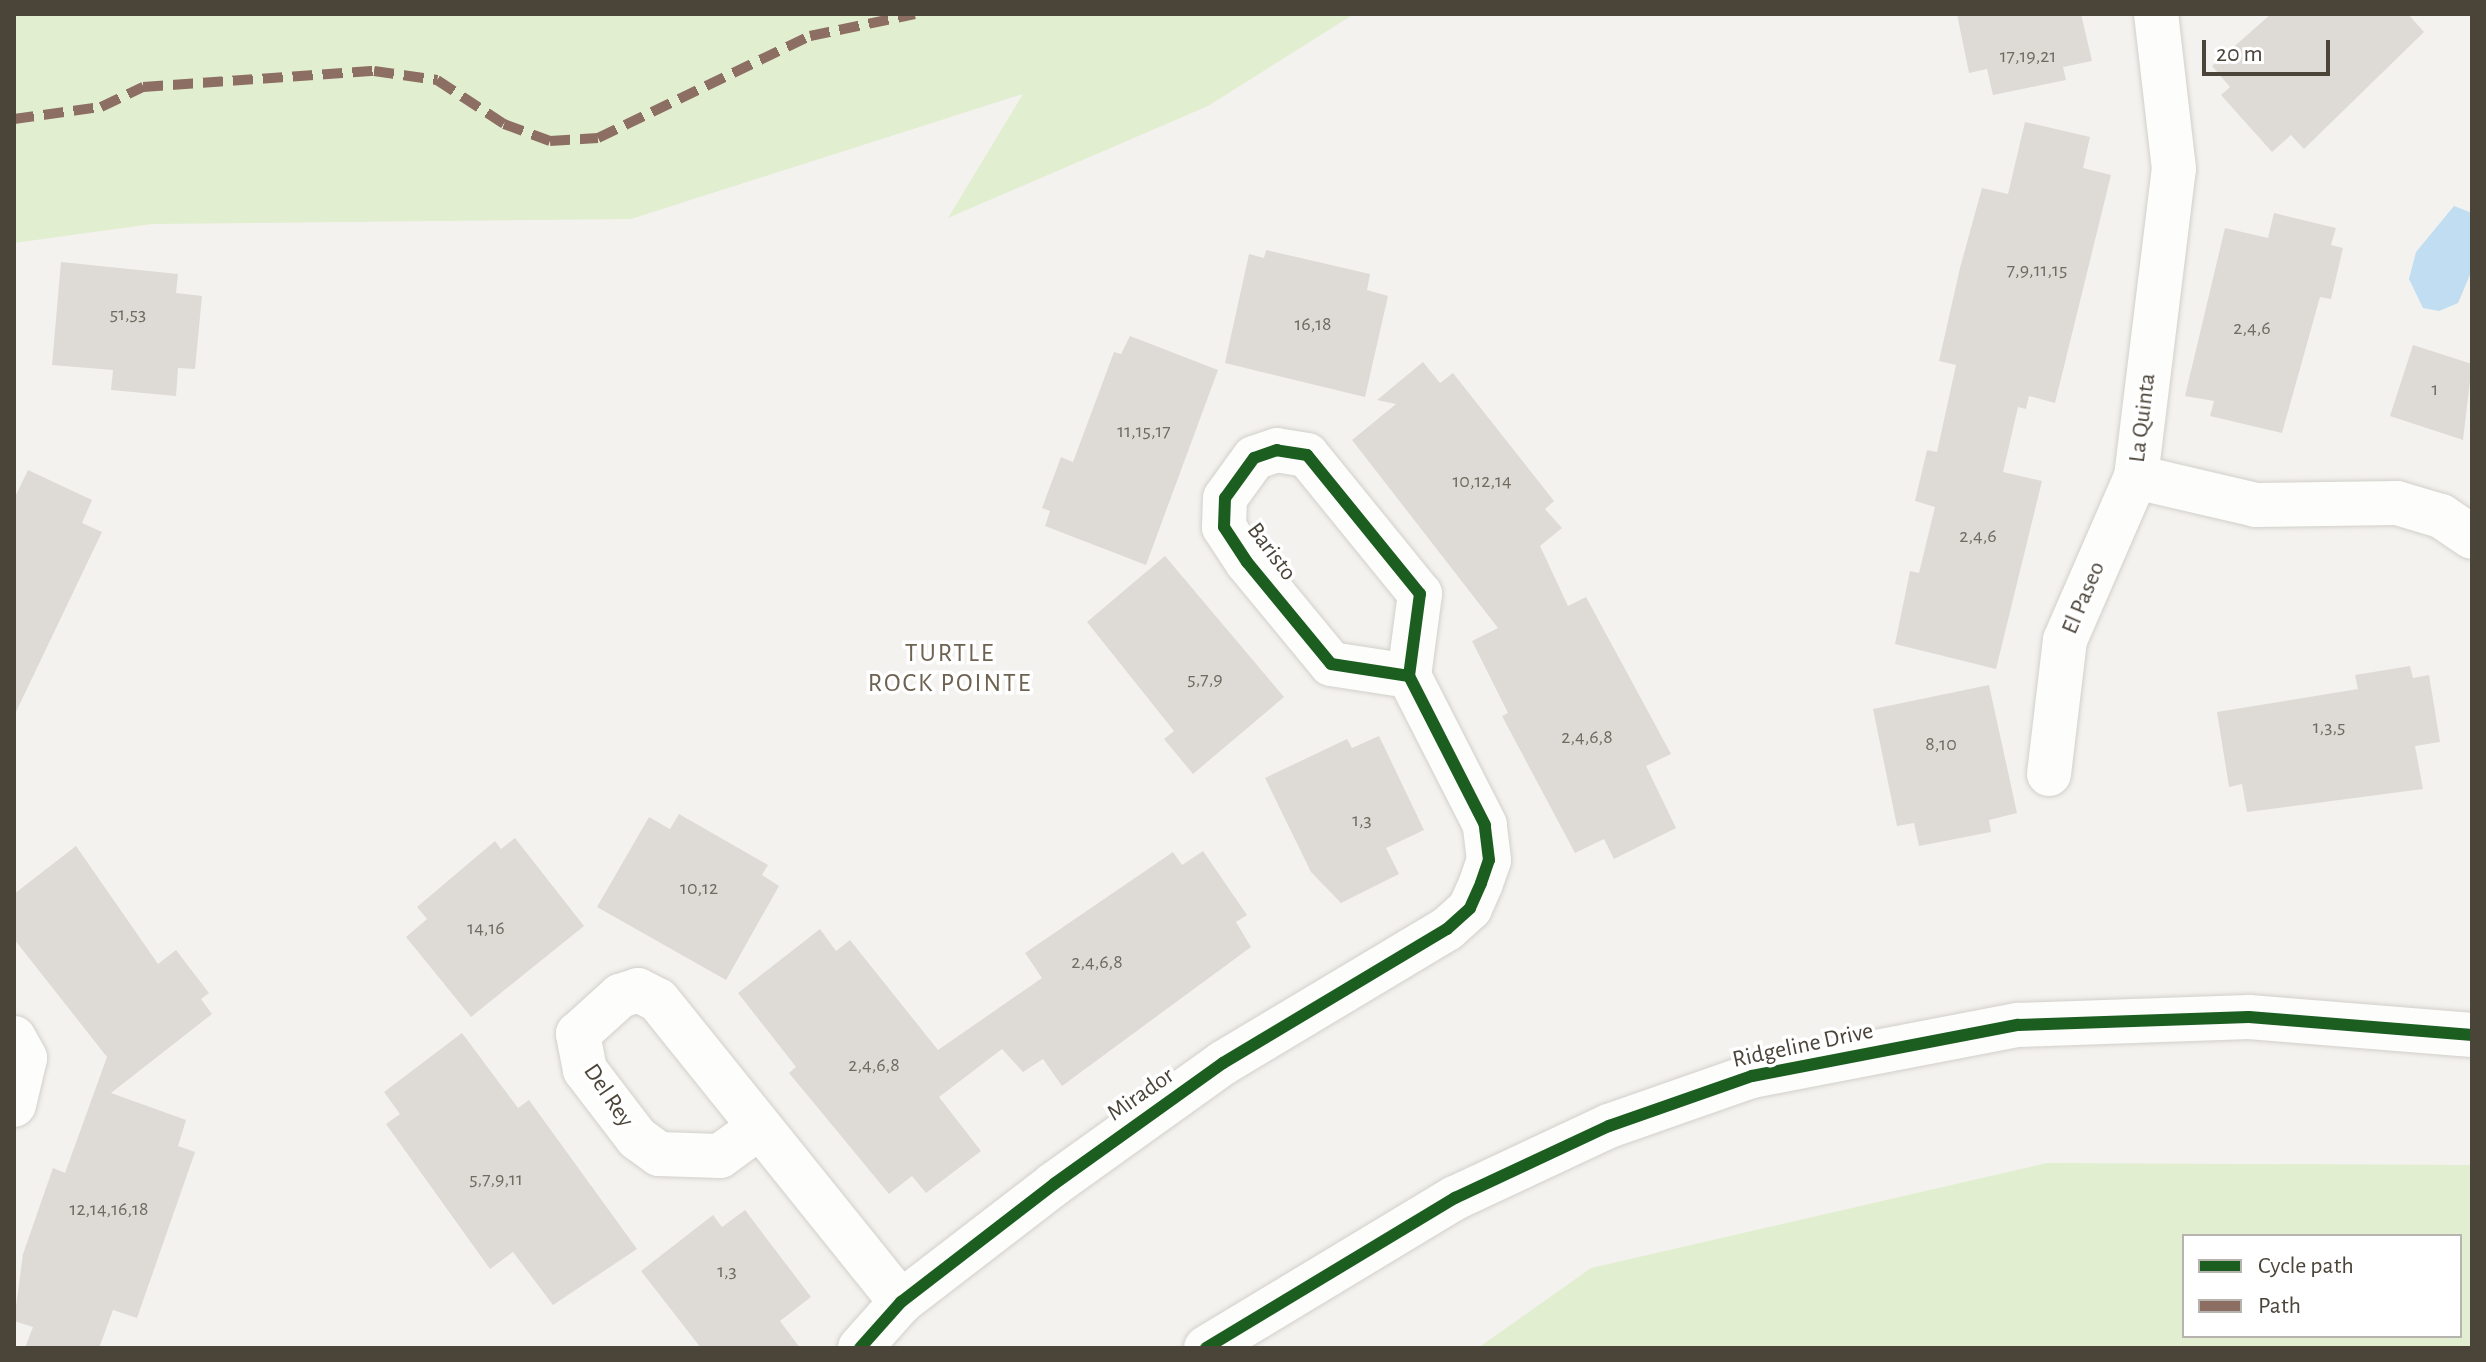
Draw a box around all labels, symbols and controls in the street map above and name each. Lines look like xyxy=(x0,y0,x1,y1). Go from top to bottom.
scale bar xyxy=(2206,24,2334,74)
text: 20 m xyxy=(2216,42,2263,66)
house number: 17,19,21 xyxy=(2000,44,2056,68)
house number: 7,9,11,15 xyxy=(2007,258,2067,282)
house number: 51,53 xyxy=(110,302,146,326)
house number: 16,18 xyxy=(1294,312,1332,336)
house number: 2,4,6 xyxy=(2233,316,2271,340)
street label: La Quinta xyxy=(2123,372,2163,464)
house number: 1 xyxy=(2432,377,2438,401)
house number: 11,15,17 xyxy=(1117,419,1171,443)
house number: 10,12,14 xyxy=(1452,469,1512,493)
street label: Baristo xyxy=(1240,517,1302,587)
house number: 2,4,6 xyxy=(1959,524,1997,548)
street label: El Paseo xyxy=(2056,557,2112,639)
district label: TURTLE ROCK POINTE xyxy=(868,638,1032,700)
house number: 5,7,9 xyxy=(1187,667,1223,691)
house number: 1,3,5 xyxy=(2313,715,2345,739)
house number: 2,4,6,8 xyxy=(1561,725,1613,749)
house number: 8,10 xyxy=(1925,732,1957,756)
house number: 1,3 xyxy=(1352,808,1372,832)
house number: 10,12 xyxy=(680,876,718,900)
house number: 14,16 xyxy=(467,916,505,940)
house number: 2,4,6,8 xyxy=(1071,950,1123,974)
street label: Ridgeline Drive xyxy=(1730,1017,1876,1075)
house number: 2,4,6,8 xyxy=(848,1053,900,1077)
street label: Del Rey xyxy=(576,1059,640,1133)
street label: Mirador xyxy=(1102,1062,1180,1128)
house number: 5,7,9,11 xyxy=(469,1167,523,1191)
house number: 12,14,16,18 xyxy=(70,1197,148,1221)
legend xyxy=(2182,1234,2462,1338)
text: Cycle path xyxy=(2258,1254,2354,1278)
house number: 1,3 xyxy=(717,1259,737,1283)
text: Path xyxy=(2258,1294,2301,1318)

